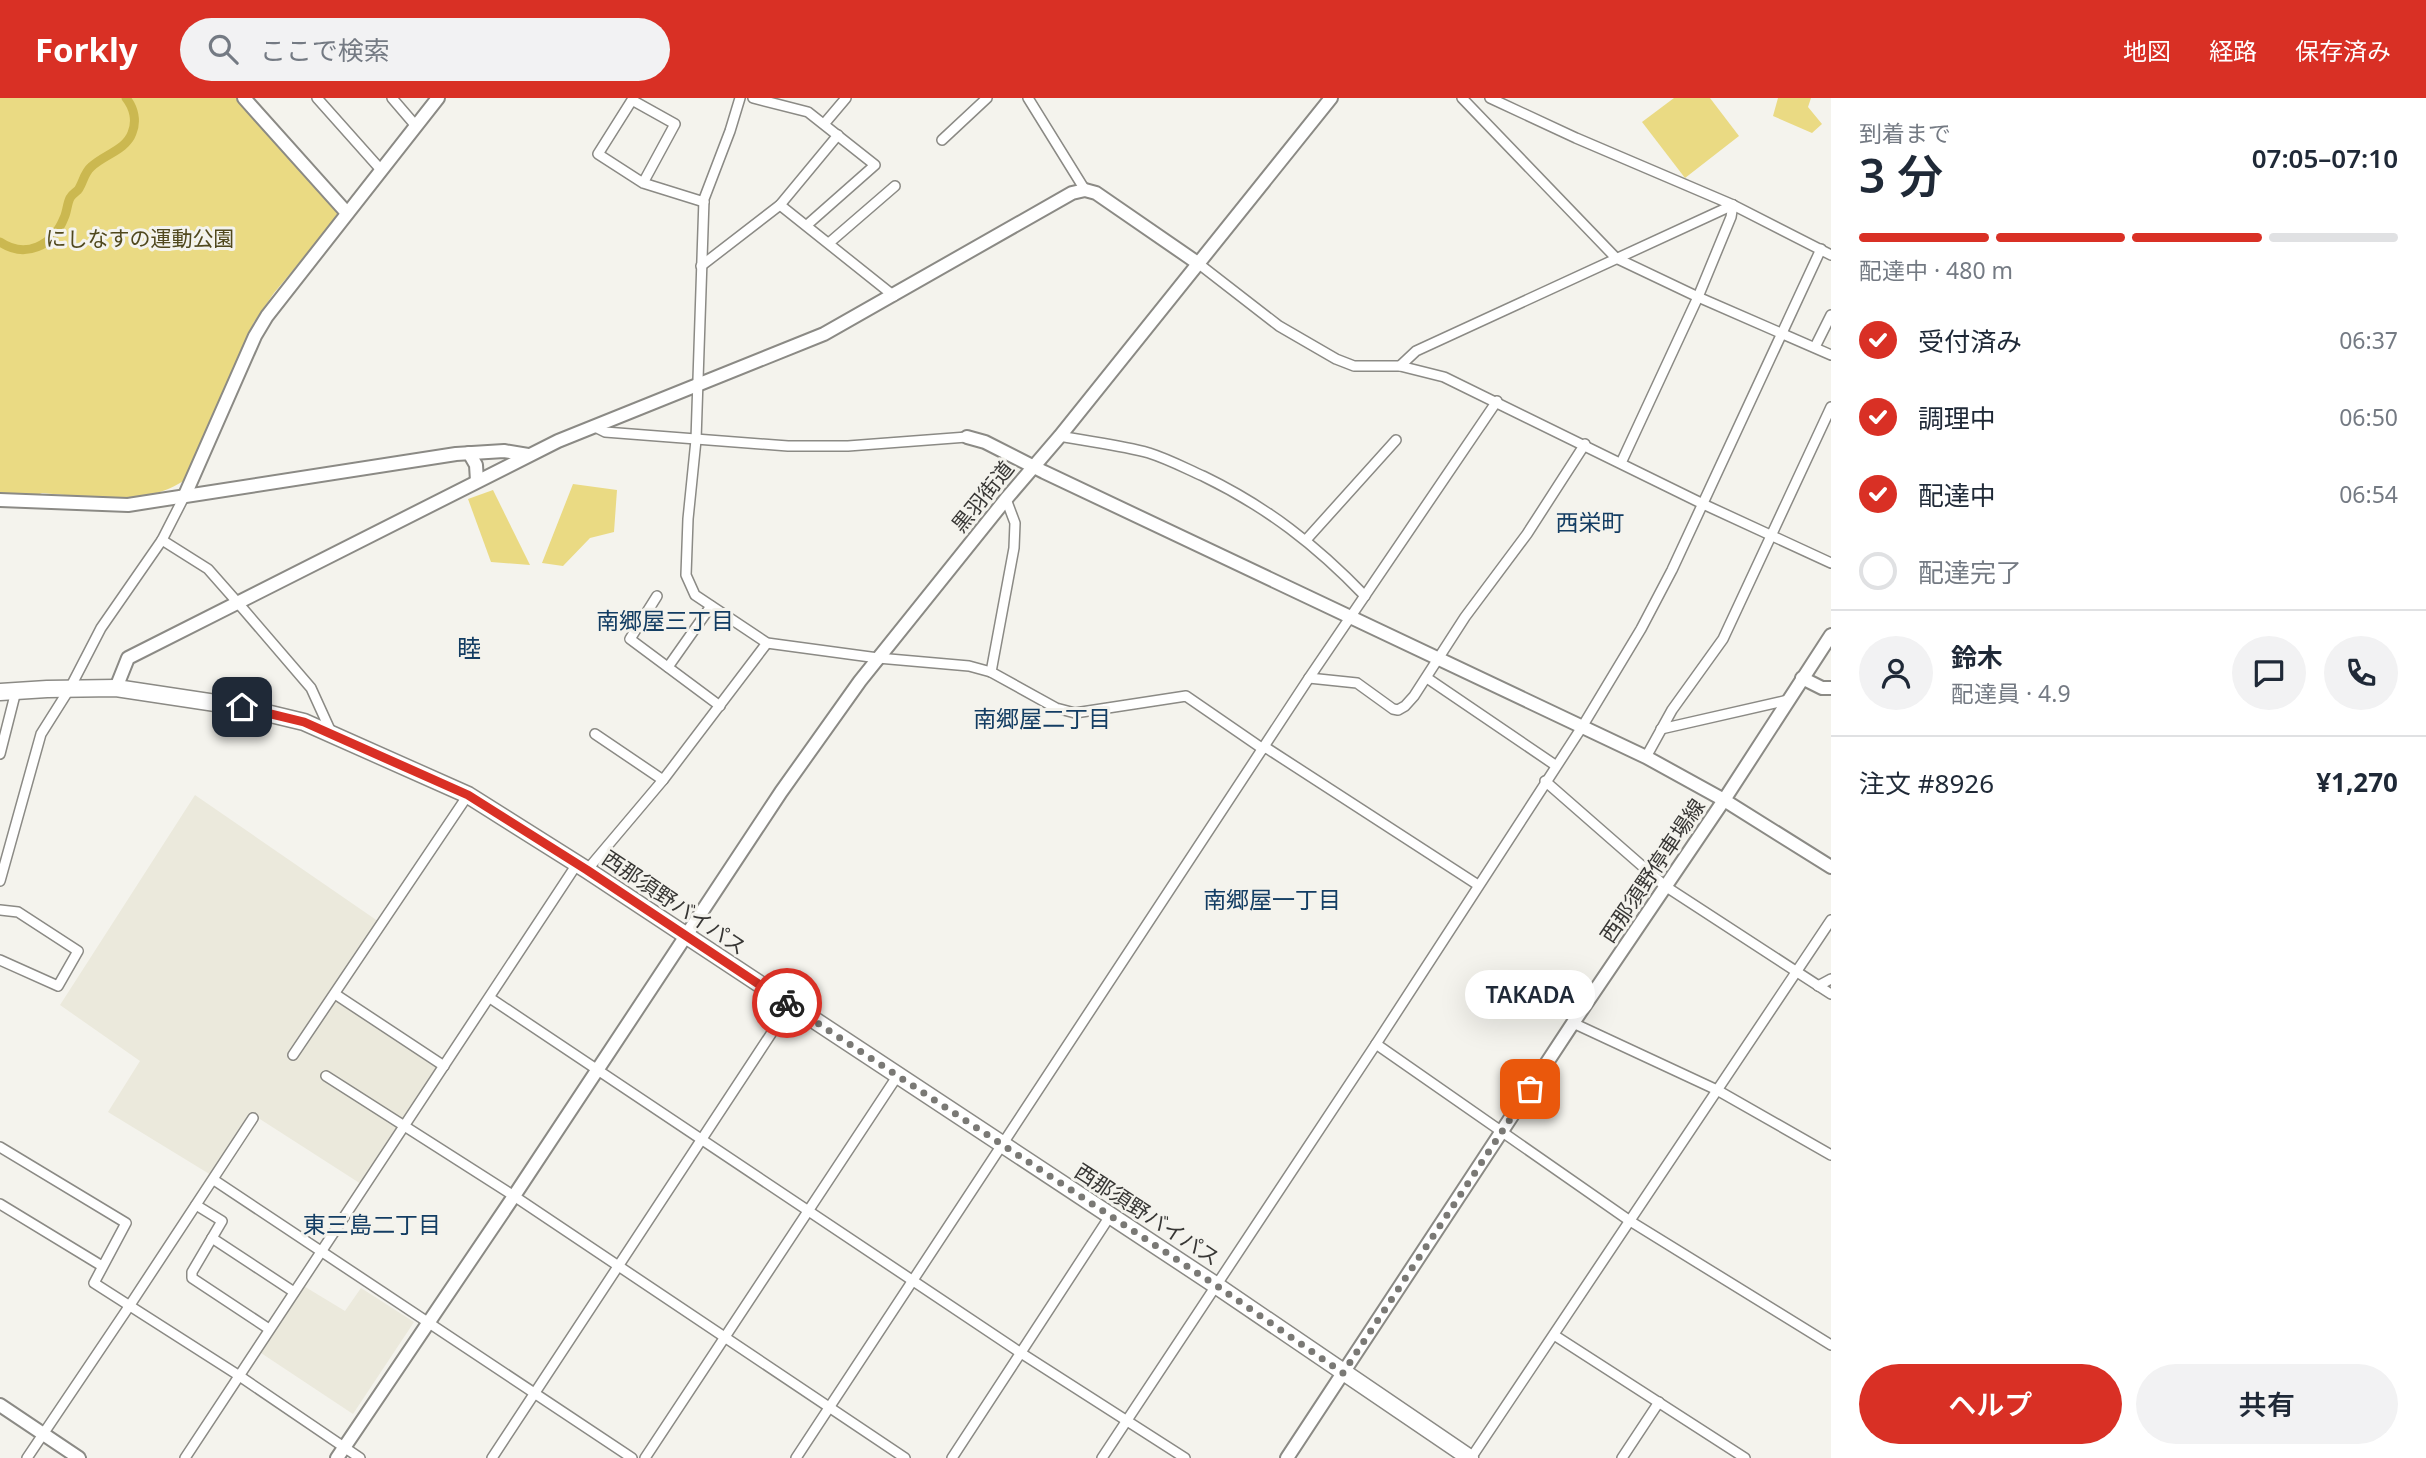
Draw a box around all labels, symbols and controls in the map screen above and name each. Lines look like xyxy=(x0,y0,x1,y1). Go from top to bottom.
search box xyxy=(180,18,670,81)
text: Forkly xyxy=(35,27,138,72)
icon: search xyxy=(204,30,242,68)
text: ここで検索 xyxy=(260,32,390,68)
text: 地図 xyxy=(2123,34,2171,67)
text: 経路 xyxy=(2209,34,2257,67)
text: 保存済み xyxy=(2295,34,2391,67)
text: 到着まで xyxy=(1859,117,1951,149)
text: 07:05–07:10 xyxy=(2252,140,2398,176)
text: 3 分 xyxy=(1859,144,1943,206)
park label: にしなすの運動公園 xyxy=(46,224,235,252)
text: 配達中 · 480 m xyxy=(1859,254,2013,286)
icon: check xyxy=(1859,321,1897,359)
text: 受付済み xyxy=(1918,323,2022,359)
text: 06:37 xyxy=(2339,324,2398,356)
icon: check xyxy=(1859,398,1897,436)
text: 調理中 xyxy=(1918,400,1996,436)
text: 06:50 xyxy=(2339,401,2398,433)
street label: 黒羽街道 xyxy=(945,455,1020,538)
icon: check xyxy=(1859,475,1897,513)
text: 配達中 xyxy=(1918,477,1996,513)
text: 06:54 xyxy=(2339,478,2398,510)
district label: 西栄町 xyxy=(1556,506,1625,538)
text: 配達完了 xyxy=(1918,554,2022,590)
district label: 南郷屋三丁目 xyxy=(596,604,734,636)
district label: 睦 xyxy=(457,631,481,664)
button: person xyxy=(1859,636,1933,710)
button: chat xyxy=(2232,636,2306,710)
button: phone xyxy=(2324,636,2398,710)
text: 鈴木 xyxy=(1951,639,2003,675)
pin xyxy=(212,677,272,737)
text: 配達員 · 4.9 xyxy=(1951,677,2071,709)
icon: home xyxy=(223,688,261,726)
district label: 南郷屋二丁目 xyxy=(973,702,1111,734)
text: ¥1,270 xyxy=(2316,764,2398,800)
text: 注文 #8926 xyxy=(1859,765,1994,801)
street label: 西那須野停車場線 xyxy=(1594,793,1711,948)
street label: 西那須野バイパス xyxy=(597,844,752,961)
district label: 南郷屋一丁目 xyxy=(1203,883,1341,915)
courier xyxy=(752,968,822,1038)
callout: TAKADA xyxy=(1465,970,1595,1019)
text: TAKADA xyxy=(1485,978,1575,1010)
icon: bike xyxy=(768,984,806,1022)
pin xyxy=(1500,1059,1560,1119)
icon: bag xyxy=(1511,1070,1549,1108)
street label: 西那須野バイパス xyxy=(1070,1157,1225,1272)
district label: 東三島二丁目 xyxy=(303,1208,441,1240)
button: ヘルプ xyxy=(1859,1364,2122,1444)
button: 共有 xyxy=(2136,1364,2398,1444)

